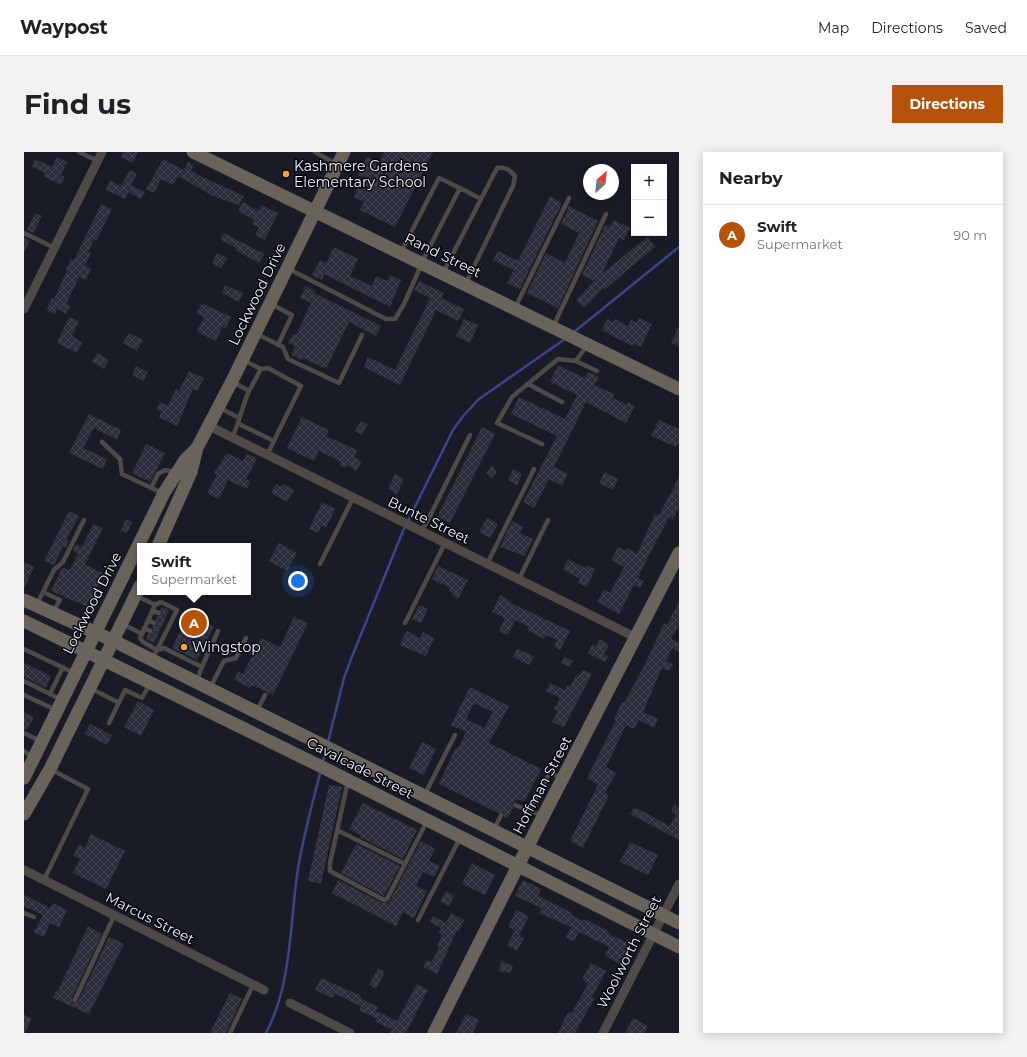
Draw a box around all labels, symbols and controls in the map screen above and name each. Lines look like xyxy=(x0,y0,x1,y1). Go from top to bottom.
text: Waypost xyxy=(20,16,108,39)
text: Map xyxy=(818,19,849,37)
text: Directions xyxy=(871,19,943,37)
text: Saved xyxy=(965,19,1007,37)
button: Directions xyxy=(892,85,1003,123)
text: Find us xyxy=(24,87,131,121)
place label: Kashmere Gardens Elementary School xyxy=(294,157,428,191)
north arrow xyxy=(583,164,619,200)
map controls xyxy=(631,164,667,236)
button: + xyxy=(631,164,667,200)
text: Nearby xyxy=(719,168,783,188)
marker: Kashmere Gardens Elementary School xyxy=(281,169,291,179)
button: − xyxy=(631,200,667,236)
text: Swift xyxy=(757,217,797,236)
text: A xyxy=(727,227,737,243)
text: 90 m xyxy=(953,227,987,243)
street label: Rand Street xyxy=(402,229,485,281)
text: Supermarket xyxy=(757,236,843,252)
street label: Lockwood Drive xyxy=(224,240,290,348)
street label: Bunte Street xyxy=(385,492,473,548)
popup xyxy=(137,543,251,595)
street label: Lockwood Drive xyxy=(59,549,125,657)
text: Swift xyxy=(151,552,191,571)
text: Supermarket xyxy=(151,571,237,587)
your location xyxy=(288,571,308,591)
pin: A xyxy=(181,608,207,638)
place label: Wingstop xyxy=(192,638,261,656)
marker: Wingstop xyxy=(179,642,189,652)
street label: Cavalcade Street xyxy=(304,733,417,803)
street label: Hoffman Street xyxy=(509,733,576,837)
street label: Marcus Street xyxy=(103,888,198,948)
street label: Woolworth Street xyxy=(593,892,665,1011)

